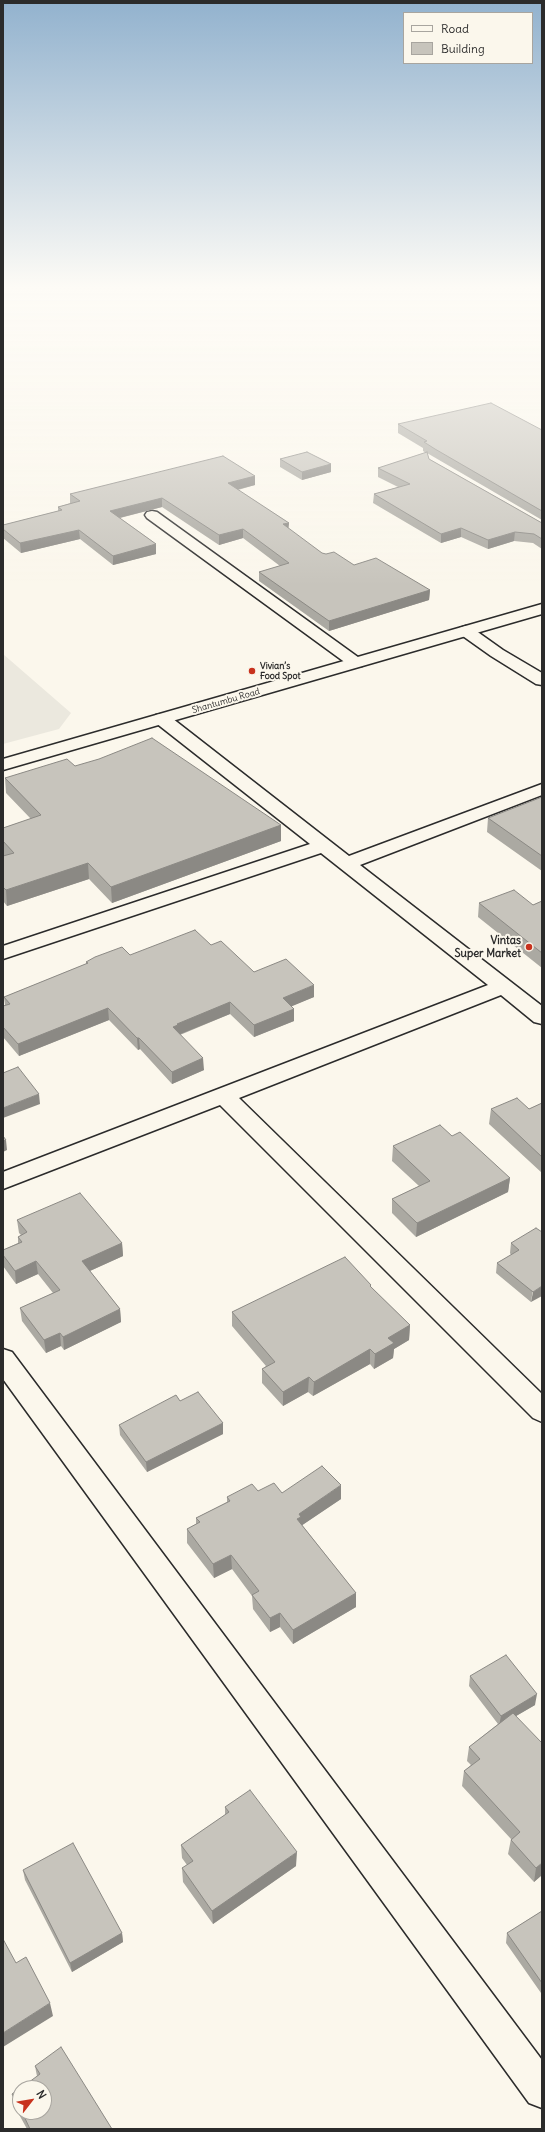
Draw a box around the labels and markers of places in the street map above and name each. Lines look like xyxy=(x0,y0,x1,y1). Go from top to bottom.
place label: Vivian’s Food Spot xyxy=(260,661,300,682)
marker: Vivian’s Food Spot xyxy=(247,666,257,676)
place label: Vintas Super Market xyxy=(454,934,521,960)
marker: Vintas Super Market xyxy=(524,942,534,952)

